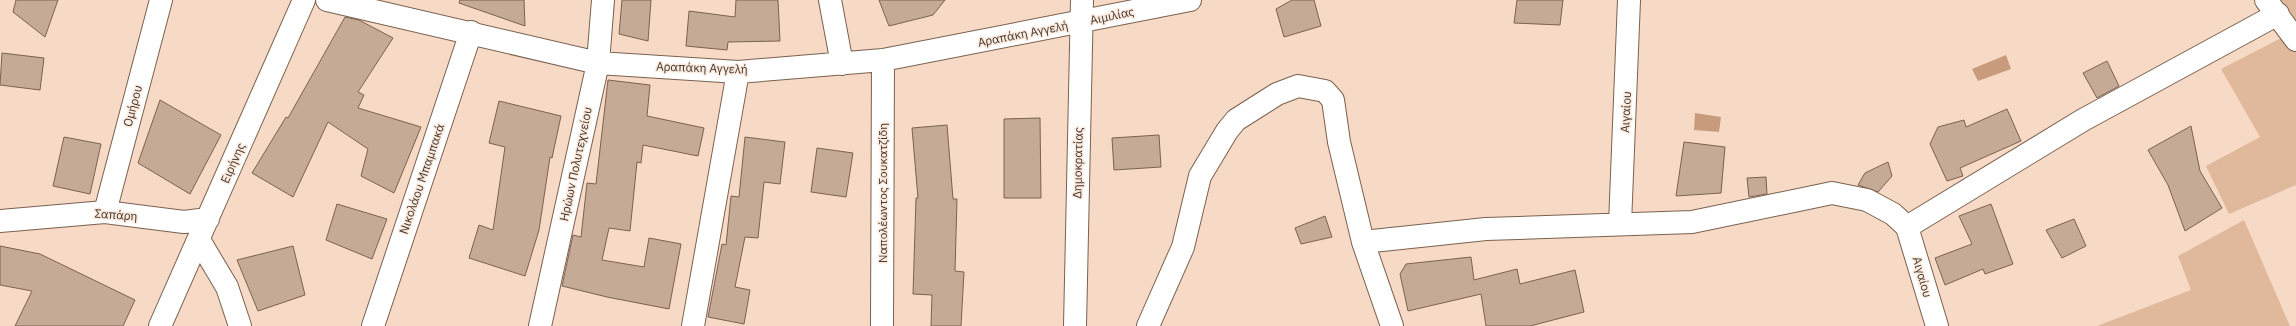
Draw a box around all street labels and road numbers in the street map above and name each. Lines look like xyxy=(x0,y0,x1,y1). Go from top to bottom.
street label: Αιμιλίας xyxy=(1088,3,1136,28)
street label: Αραπάκη Αγγελή xyxy=(976,17,1069,50)
street label: Αραπάκη Αγγελή xyxy=(656,58,748,77)
street label: Ομήρου xyxy=(120,83,145,128)
street label: Αιγαίου xyxy=(1617,91,1634,133)
street label: Ηρώων Πολυτεχνείου xyxy=(556,105,595,222)
street label: Νικολάου Μπαμπακά xyxy=(396,121,448,236)
street label: Ναπολέωντος Σουκατζίδη xyxy=(875,123,890,263)
street label: Δημοκρατίας xyxy=(1069,127,1086,199)
street label: Ειρήνης xyxy=(217,140,248,185)
street label: Σαπάρη xyxy=(94,206,138,223)
street label: Αιγαίου xyxy=(1910,255,1935,299)

